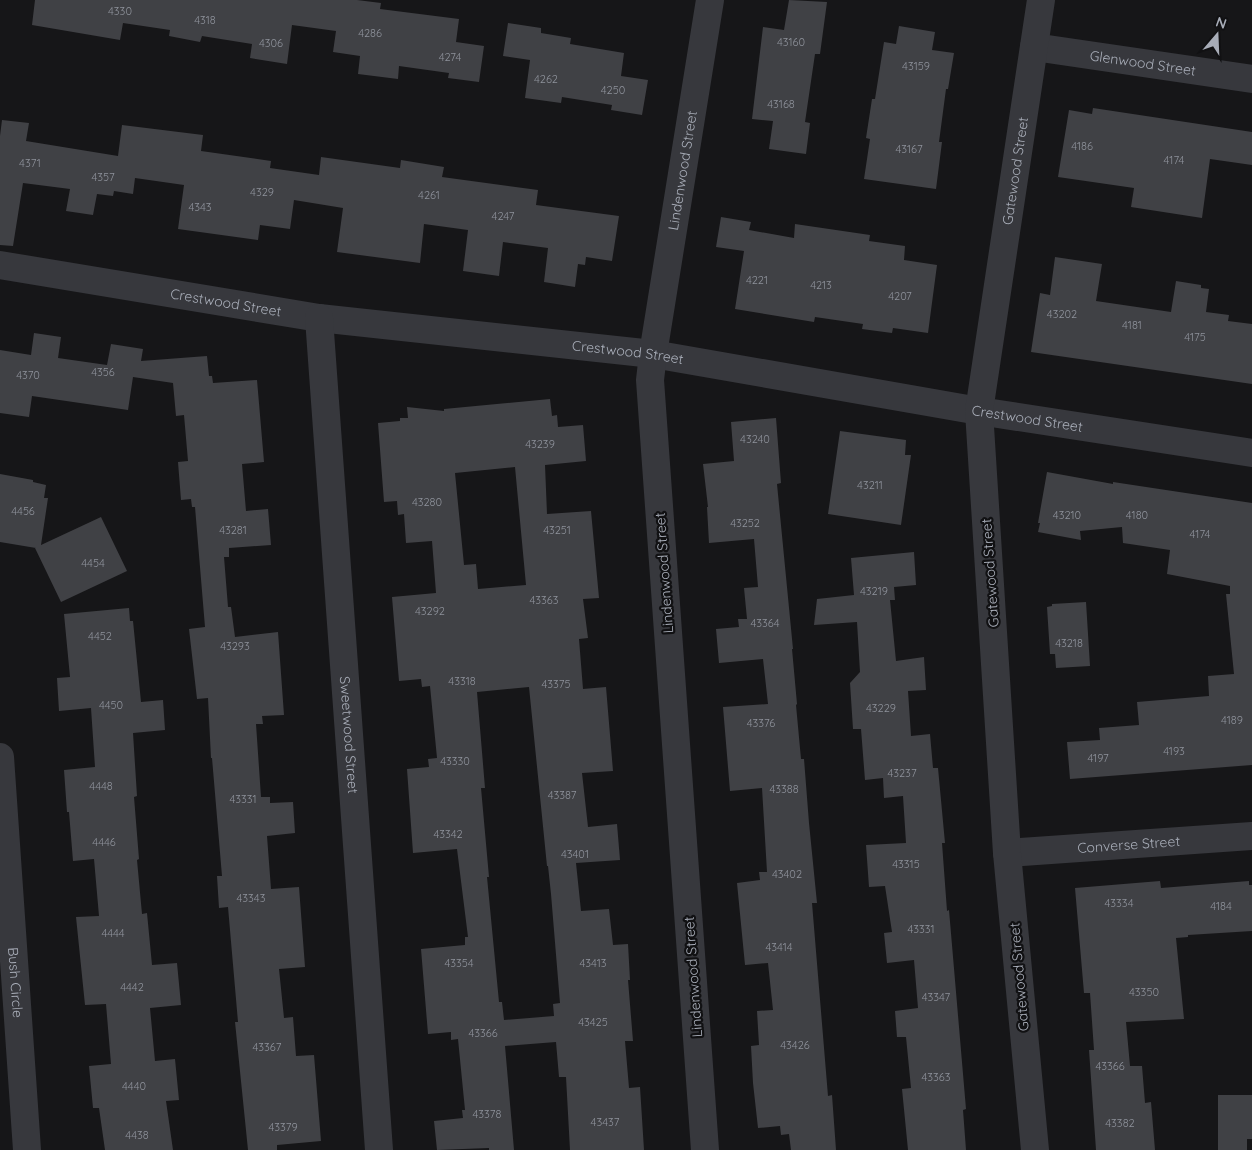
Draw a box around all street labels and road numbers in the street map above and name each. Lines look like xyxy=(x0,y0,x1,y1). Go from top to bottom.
street label: Glenwood Street xyxy=(1089,46,1197,80)
street label: Lindenwood Street xyxy=(664,109,701,232)
street label: Gatewood Street xyxy=(998,115,1032,226)
street label: Crestwood Street xyxy=(169,284,283,321)
street label: Crestwood Street xyxy=(571,336,685,368)
street label: Crestwood Street xyxy=(970,401,1084,436)
street label: Lindenwood Street xyxy=(651,512,677,634)
street label: Gatewood Street xyxy=(977,518,1003,628)
street label: Sweetwood Street xyxy=(336,676,362,794)
street label: Converse Street xyxy=(1077,832,1181,857)
street label: Lindenwood Street xyxy=(680,916,706,1038)
street label: Gatewood Street xyxy=(1005,922,1033,1032)
street label: Bush Circle xyxy=(4,946,27,1019)

